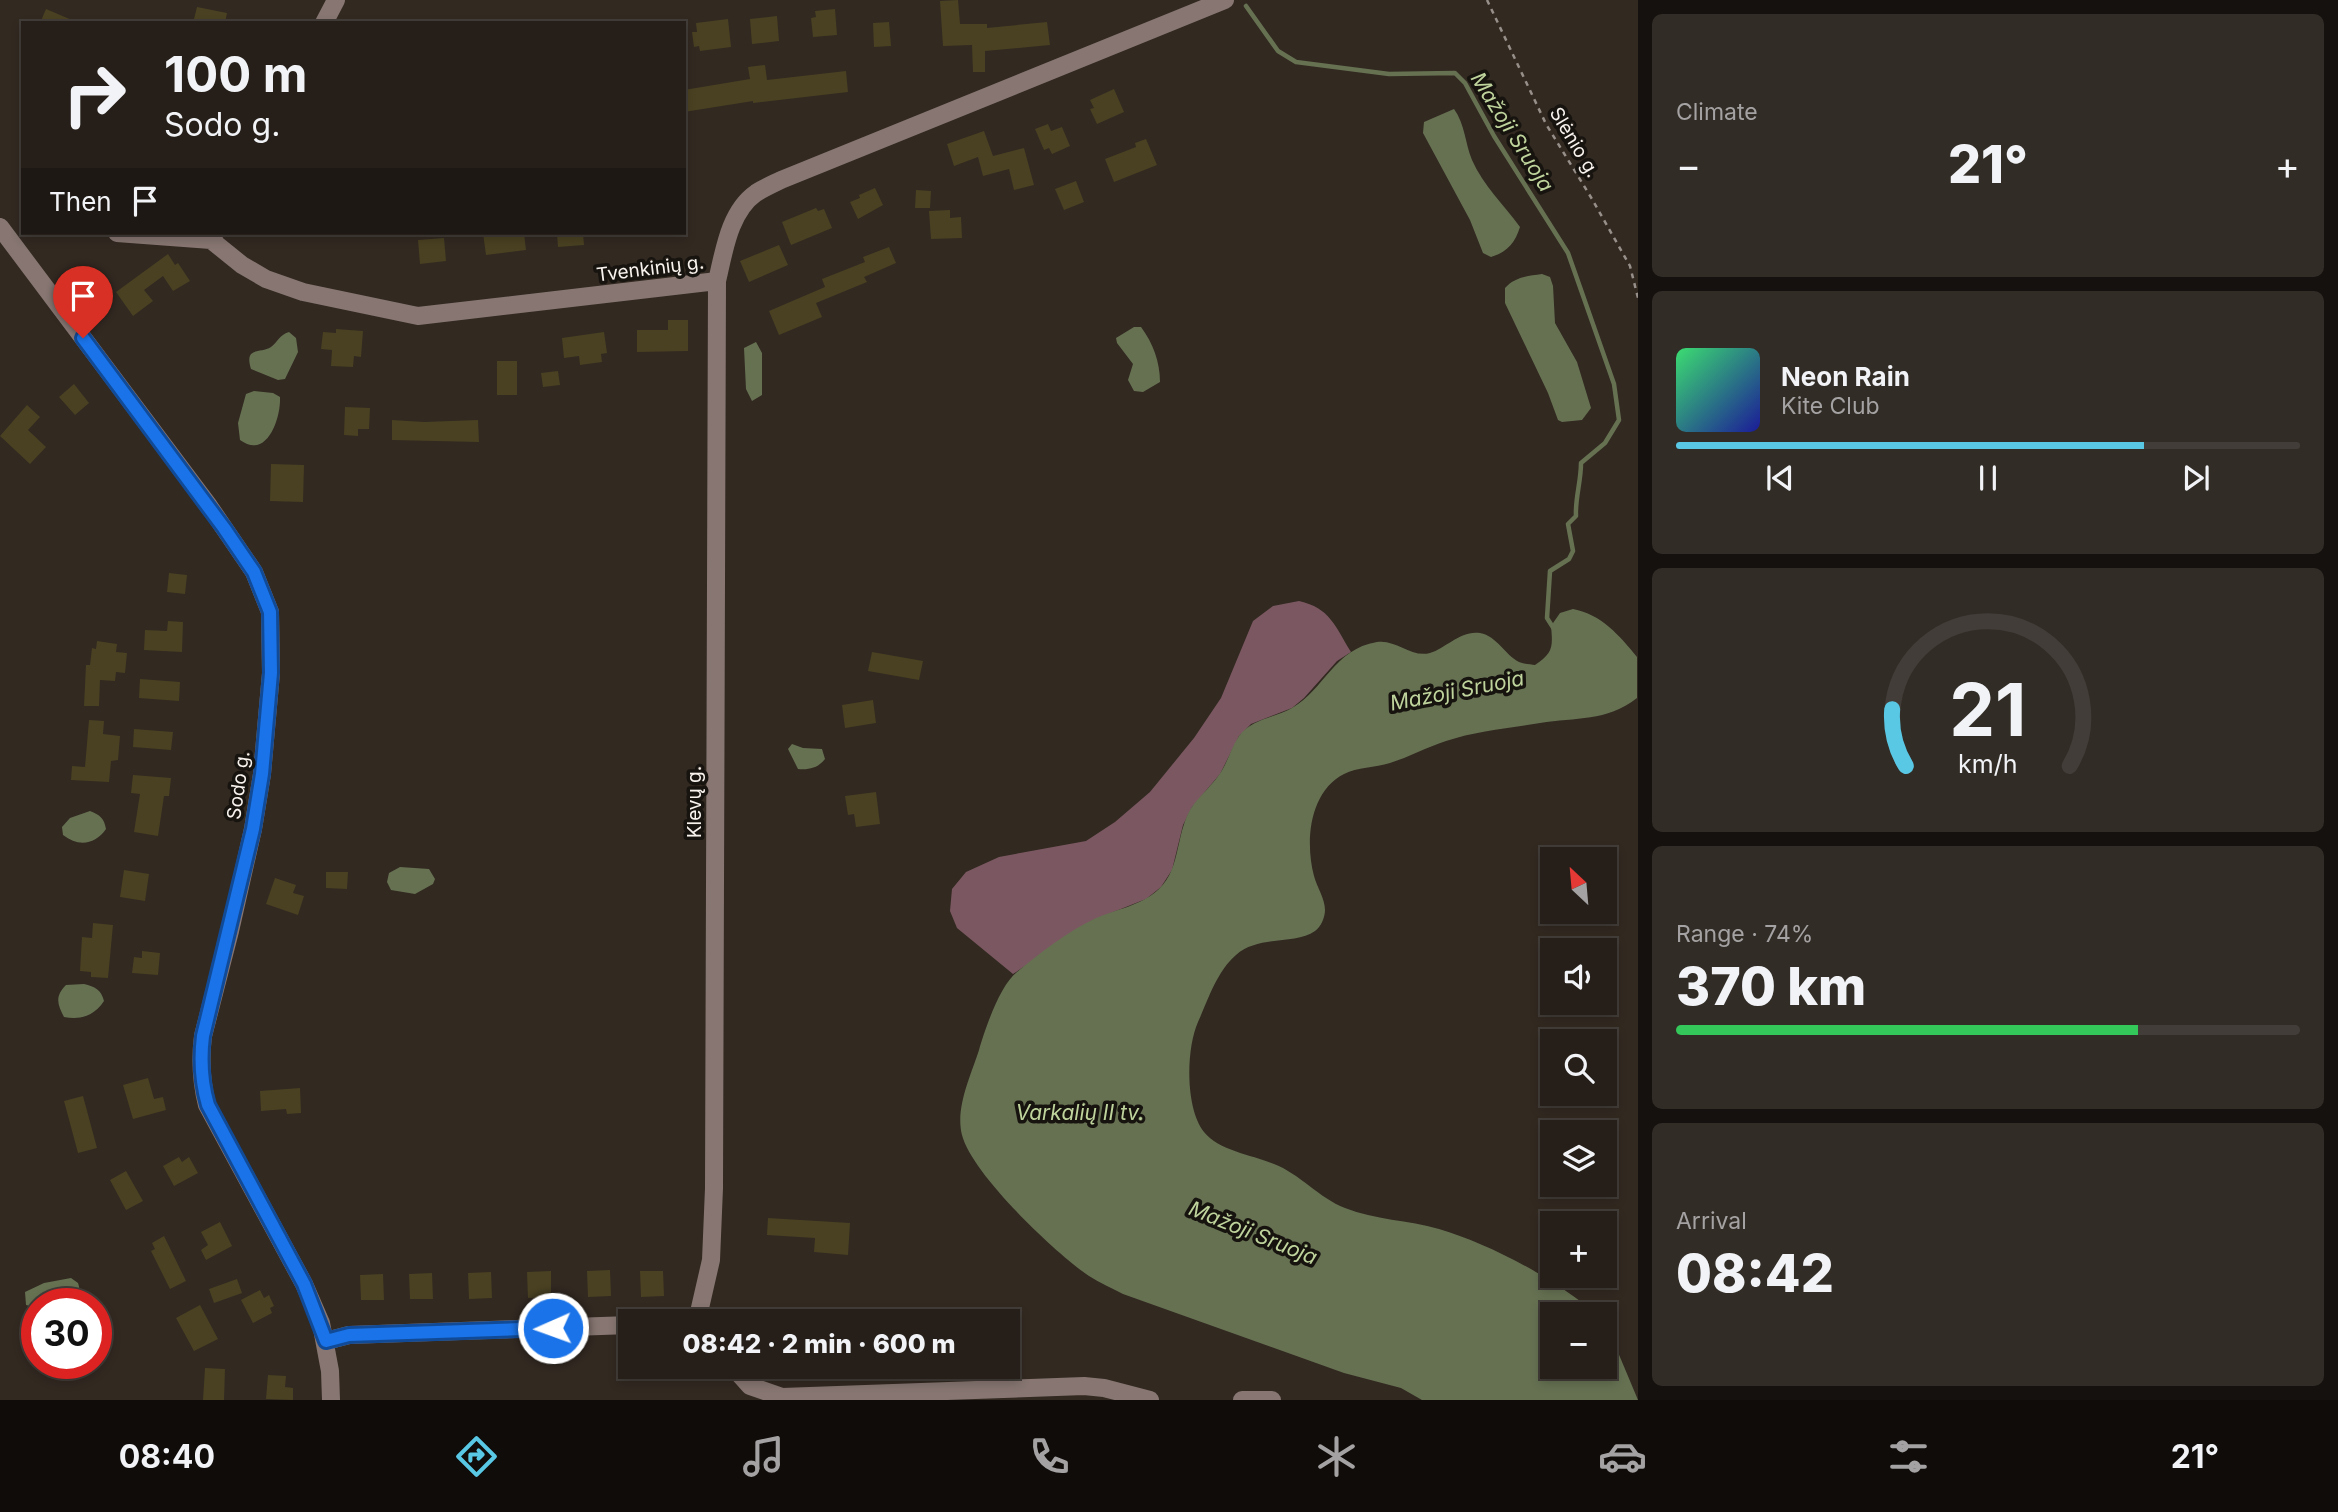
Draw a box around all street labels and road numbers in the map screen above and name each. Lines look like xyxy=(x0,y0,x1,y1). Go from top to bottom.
street label: Slėnio g. xyxy=(1545,103,1604,181)
street label: Tvenkinių g. xyxy=(595,250,705,287)
street label: Sodo g. xyxy=(222,749,255,821)
street label: Klevų g. xyxy=(683,766,706,838)

